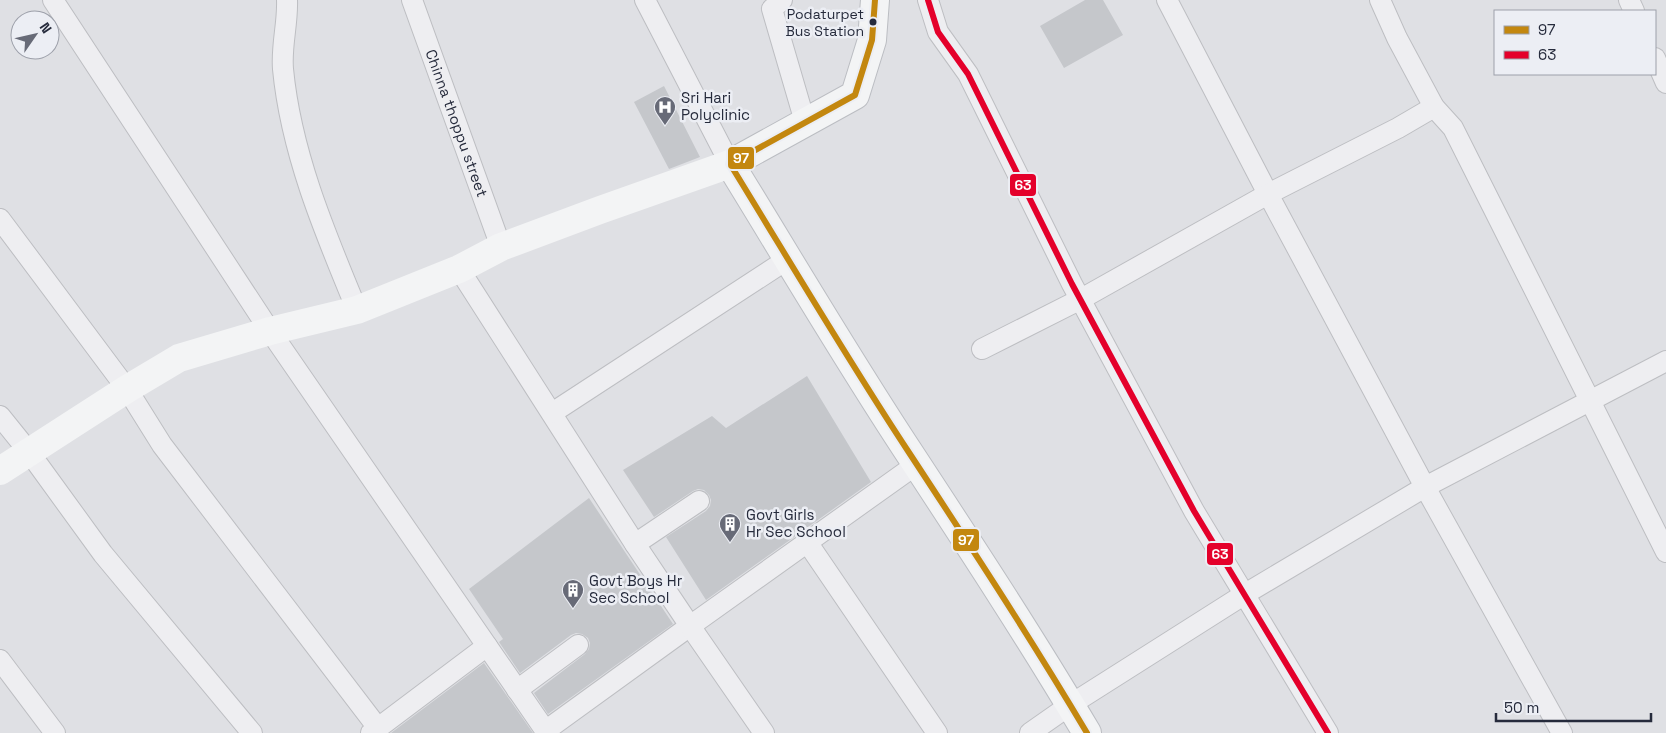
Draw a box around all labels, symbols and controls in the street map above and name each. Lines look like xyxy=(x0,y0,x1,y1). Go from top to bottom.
place label: Podaturpet Bus Station xyxy=(786,5,864,40)
north arrow xyxy=(10,10,60,60)
legend xyxy=(1494,10,1656,75)
marker: Podaturpet Bus Station xyxy=(868,17,878,27)
text: N xyxy=(36,19,56,37)
text: 97 xyxy=(1538,20,1555,39)
text: 63 xyxy=(1538,45,1556,64)
street label: Chinna thoppu street xyxy=(422,47,492,200)
place label: Sri Hari Polyclinic xyxy=(681,88,750,124)
hospital icon: Sri Hari Polyclinic xyxy=(653,95,677,126)
line badge: 97 xyxy=(727,146,755,170)
text: 97 xyxy=(733,149,749,167)
line badge: 63 xyxy=(1009,173,1037,197)
text: 63 xyxy=(1014,176,1032,194)
place label: Govt Girls Hr Sec School xyxy=(746,505,846,541)
building icon: Govt Girls Hr Sec School xyxy=(718,512,742,543)
line badge: 97 xyxy=(952,528,980,552)
text: 97 xyxy=(958,531,974,549)
line badge: 63 xyxy=(1206,542,1234,566)
text: 63 xyxy=(1211,545,1229,563)
place label: Govt Boys Hr Sec School xyxy=(589,571,683,607)
building icon: Govt Boys Hr Sec School xyxy=(561,578,585,609)
scale bar xyxy=(1496,690,1651,722)
text: 50 m xyxy=(1504,698,1539,717)

